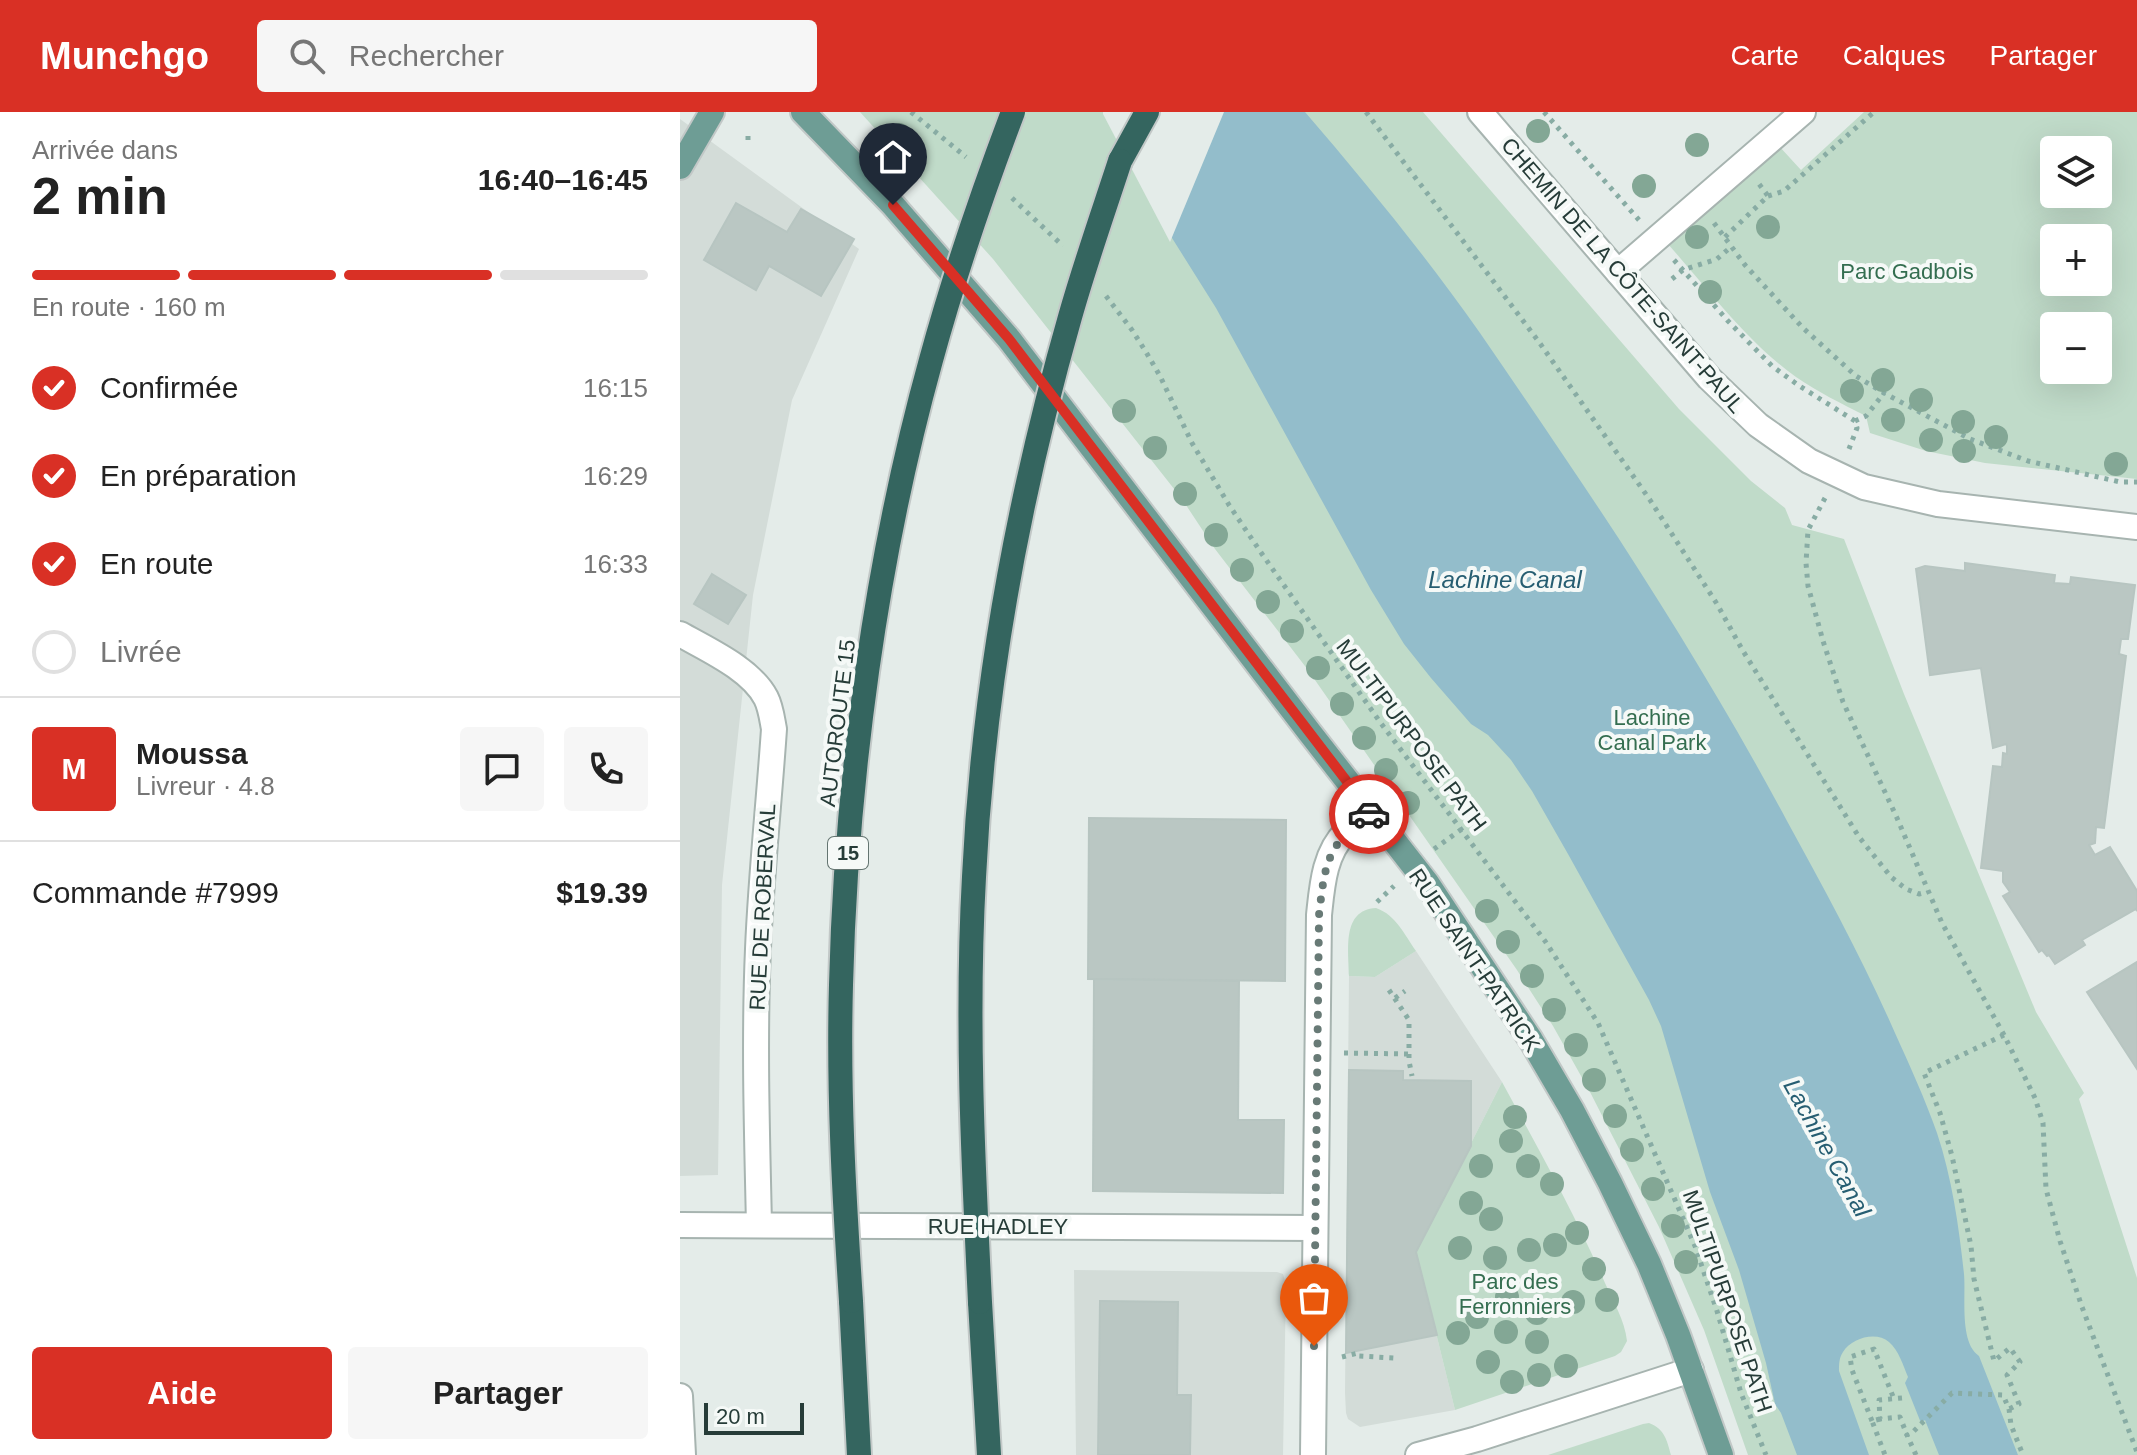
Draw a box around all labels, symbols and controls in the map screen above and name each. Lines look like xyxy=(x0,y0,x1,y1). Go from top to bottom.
search box xyxy=(257,20,817,92)
icon: search xyxy=(285,34,329,78)
text: Munchgo xyxy=(40,35,209,77)
text: Rechercher xyxy=(349,39,504,72)
text: Carte xyxy=(1730,40,1799,71)
text: Calques xyxy=(1843,40,1946,71)
text: Partager xyxy=(1990,40,2097,71)
pin xyxy=(859,123,927,205)
street label: CHEMIN DE LA CÔTE-SAINT-PAUL xyxy=(1496,133,1749,418)
text: Arrivée dans xyxy=(32,135,178,165)
icon: home xyxy=(871,135,915,179)
map controls xyxy=(2040,136,2112,384)
button: layers xyxy=(2040,136,2112,208)
text: 16:40–16:45 xyxy=(478,163,648,196)
text: 2 min xyxy=(32,167,168,225)
button: + xyxy=(2040,224,2112,296)
park label: Parc Gadbois xyxy=(1840,259,1974,284)
text: En route · 160 m xyxy=(32,292,226,322)
button: − xyxy=(2040,312,2112,384)
icon: check xyxy=(32,366,76,410)
text: Confirmée xyxy=(100,371,238,404)
text: 16:15 xyxy=(583,373,648,403)
icon: check xyxy=(32,454,76,498)
text: En préparation xyxy=(100,459,297,492)
text: 16:29 xyxy=(583,461,648,491)
icon: check xyxy=(32,542,76,586)
text: En route xyxy=(100,547,213,580)
text: 16:33 xyxy=(583,549,648,579)
water label: Lachine Canal xyxy=(1428,566,1582,593)
text: Livrée xyxy=(100,635,182,668)
street label: MULTIPURPOSE PATH xyxy=(1331,635,1492,836)
street label: AUTOROUTE 15 xyxy=(815,638,860,808)
park label: Lachine Canal Park xyxy=(1598,705,1707,755)
button: chat xyxy=(460,727,544,811)
button: phone xyxy=(564,727,648,811)
text: Moussa xyxy=(136,737,248,770)
text: M xyxy=(62,752,87,785)
text: Livreur · 4.8 xyxy=(136,771,275,801)
courier xyxy=(1329,774,1409,854)
icon: car xyxy=(1347,792,1391,836)
street label: RUE DE ROBERVAL xyxy=(745,803,780,1011)
road number: 15 xyxy=(828,837,868,869)
street label: RUE SAINT-PATRICK xyxy=(1404,864,1545,1057)
text: Commande #7999 xyxy=(32,876,279,909)
text: $19.39 xyxy=(556,876,648,909)
water label: Lachine Canal xyxy=(1778,1074,1877,1222)
street label: MULTIPURPOSE PATH xyxy=(1678,1187,1777,1416)
street label: RUE HADLEY xyxy=(928,1214,1069,1239)
pin xyxy=(1280,1264,1348,1346)
park label: Parc des Ferronniers xyxy=(1459,1269,1571,1319)
icon: bag xyxy=(1292,1276,1336,1320)
button: Aide xyxy=(32,1347,332,1439)
button: Partager xyxy=(348,1347,648,1439)
scale bar xyxy=(704,1399,804,1435)
text: 20 m xyxy=(716,1404,765,1429)

